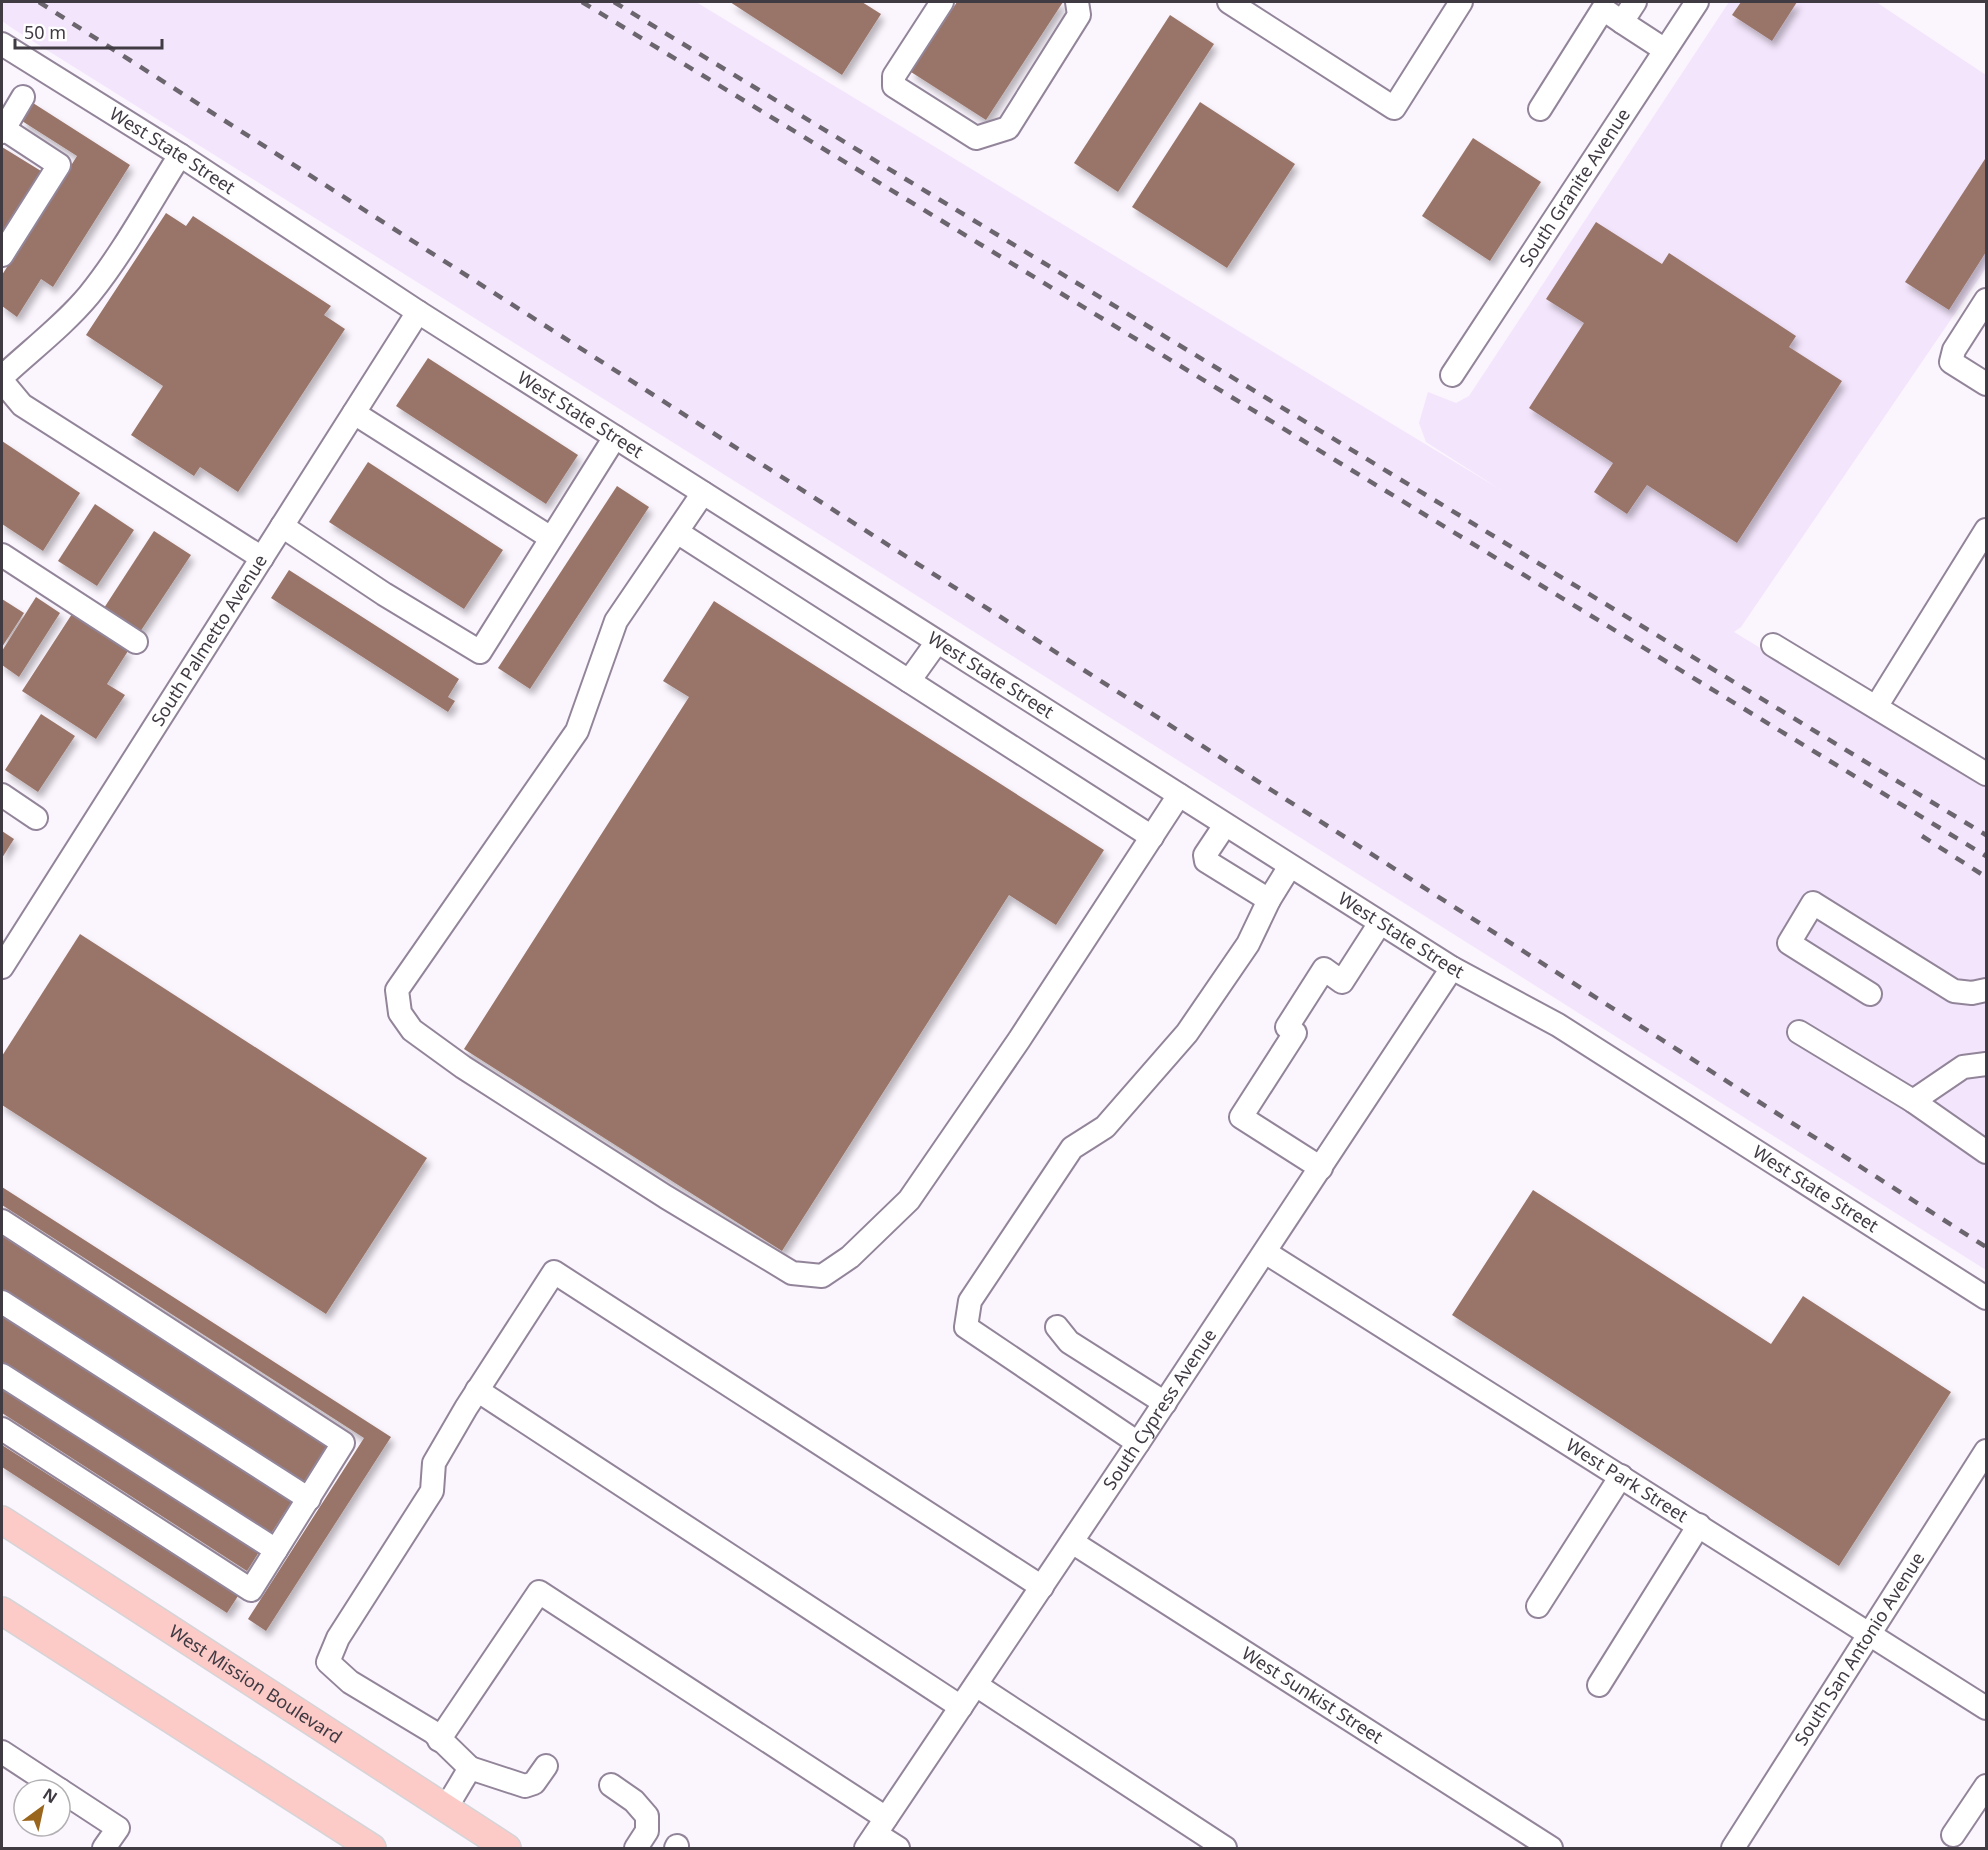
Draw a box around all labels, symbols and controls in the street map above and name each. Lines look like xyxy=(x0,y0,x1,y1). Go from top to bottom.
scale bar xyxy=(15,12,162,50)
text: 50 m xyxy=(24,20,66,44)
street label: West State Street xyxy=(105,101,241,199)
street label: South Granite Avenue xyxy=(1513,103,1635,271)
street label: West State Street xyxy=(513,365,649,463)
street label: South Palmetto Avenue xyxy=(145,549,272,730)
street label: West State Street xyxy=(924,626,1059,724)
street label: West State Street xyxy=(1334,886,1469,984)
street label: West State Street xyxy=(1749,1139,1884,1238)
street label: South Cypress Avenue xyxy=(1097,1324,1221,1494)
street label: West Park Street xyxy=(1562,1433,1693,1528)
street label: South San Antonio Avenue xyxy=(1789,1547,1929,1750)
street label: West Mission Boulevard xyxy=(165,1619,347,1749)
street label: West Sunkist Street xyxy=(1238,1641,1388,1749)
north arrow xyxy=(12,1778,72,1838)
text: N xyxy=(39,1783,62,1808)

